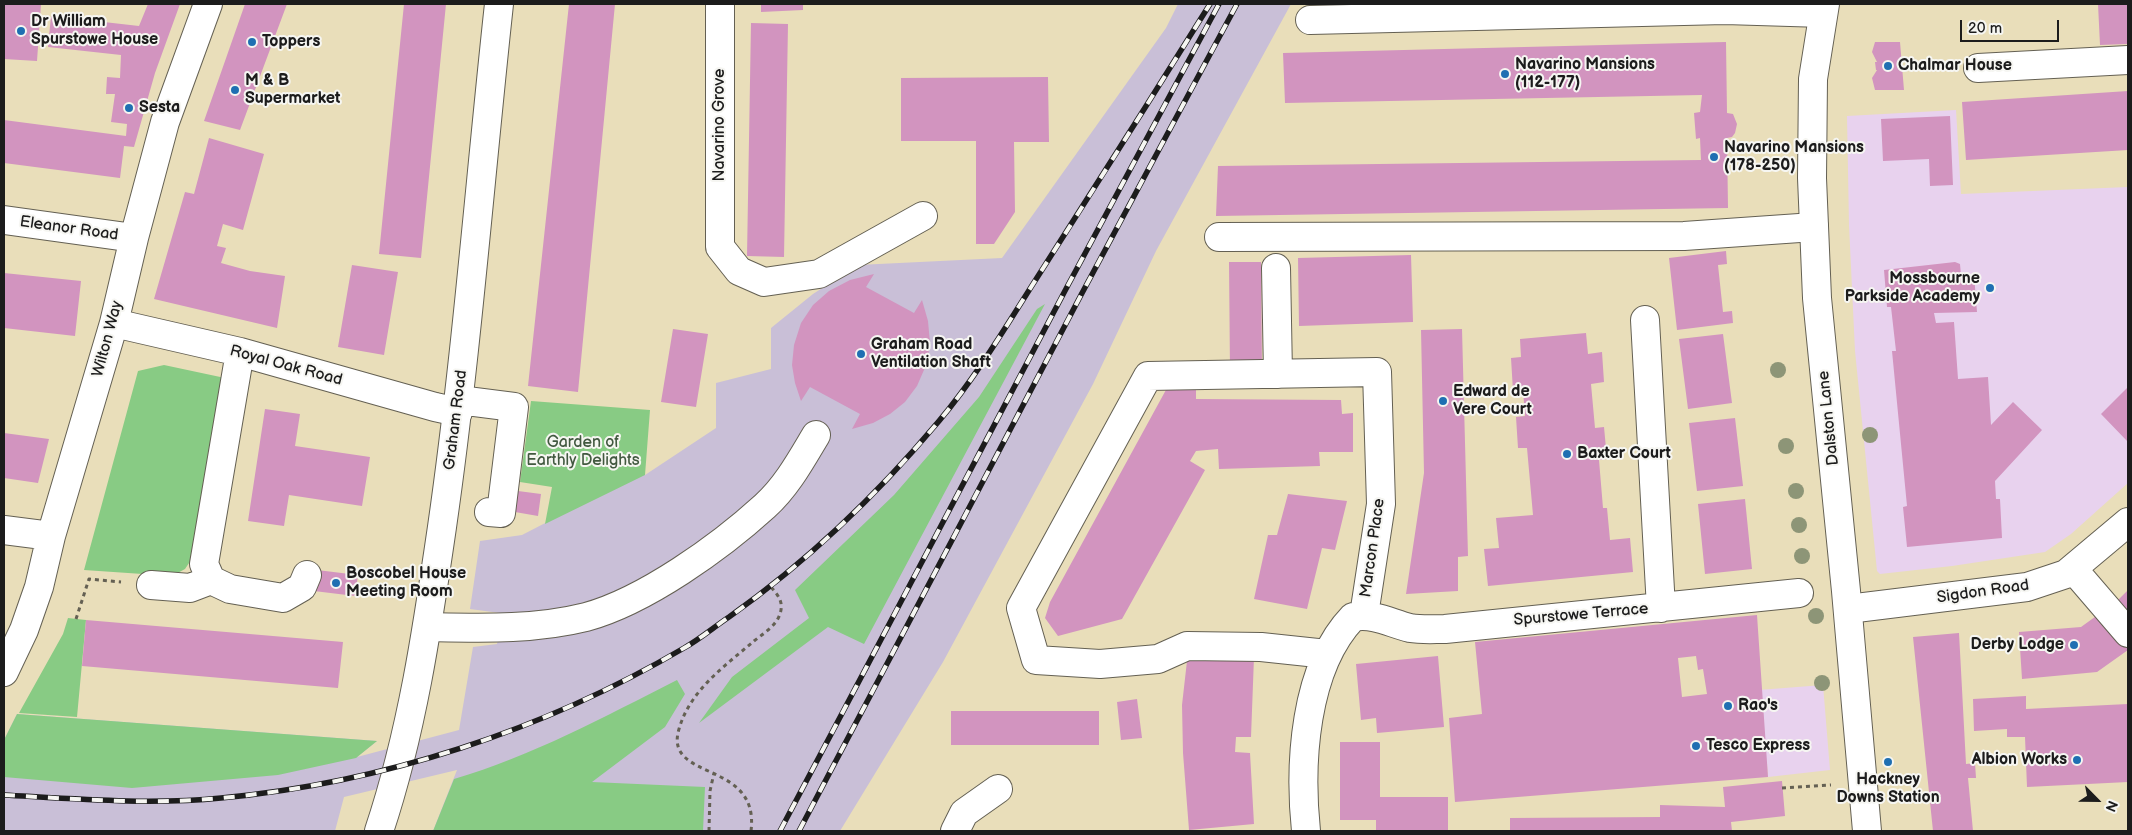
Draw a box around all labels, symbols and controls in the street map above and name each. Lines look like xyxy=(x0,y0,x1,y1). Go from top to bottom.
scale bar xyxy=(1962,10,2061,42)
place label: Dr William Spurstowe House xyxy=(31,12,158,50)
text: 20 m xyxy=(1968,19,2002,38)
marker: Dr William Spurstowe House xyxy=(15,25,27,37)
place label: Toppers xyxy=(262,32,320,52)
marker: Toppers xyxy=(246,36,258,48)
place label: Navarino Mansions (112-177) xyxy=(1515,55,1655,93)
place label: Chalmar House xyxy=(1898,56,2012,76)
marker: Chalmar House xyxy=(1882,60,1894,72)
street label: Navarino Grove xyxy=(710,68,730,182)
marker: Navarino Mansions (112-177) xyxy=(1499,68,1511,80)
place label: M & B Supermarket xyxy=(245,71,340,109)
marker: M & B Supermarket xyxy=(229,84,241,96)
place label: Sesta xyxy=(139,98,180,118)
marker: Sesta xyxy=(123,102,135,114)
place label: Navarino Mansions (178-250) xyxy=(1724,138,1864,176)
marker: Navarino Mansions (178-250) xyxy=(1708,151,1720,163)
street label: Eleanor Road xyxy=(18,213,120,245)
place label: Mossbourne Parkside Academy xyxy=(1845,269,1980,307)
marker: Mossbourne Parkside Academy xyxy=(1984,282,1996,294)
street label: Wilton Way xyxy=(89,299,127,379)
place label: Graham Road Ventilation Shaft xyxy=(871,335,991,373)
street label: Royal Oak Road xyxy=(228,342,344,390)
marker: Graham Road Ventilation Shaft xyxy=(855,348,867,360)
street label: Graham Road xyxy=(440,369,472,471)
street label: Dalston Lane xyxy=(1814,370,1844,466)
place label: Edward de Vere Court xyxy=(1453,382,1532,420)
marker: Edward de Vere Court xyxy=(1437,395,1449,407)
park label: Garden of Earthly Delights xyxy=(526,433,640,471)
place label: Baxter Court xyxy=(1577,444,1671,464)
marker: Baxter Court xyxy=(1561,448,1573,460)
street label: Marcon Place xyxy=(1357,497,1389,599)
place label: Boscobel House Meeting Room xyxy=(346,564,466,602)
street label: Sigdon Road xyxy=(1936,576,2030,608)
marker: Boscobel House Meeting Room xyxy=(330,577,342,589)
street label: Spurstowe Terrace xyxy=(1513,600,1649,630)
place label: Derby Lodge xyxy=(1971,635,2064,655)
marker: Derby Lodge xyxy=(2068,639,2080,651)
place label: Rao's xyxy=(1738,696,1778,716)
marker: Rao's xyxy=(1722,700,1734,712)
place label: Tesco Express xyxy=(1706,736,1810,756)
marker: Tesco Express xyxy=(1690,740,1702,752)
place label: Albion Works xyxy=(1972,750,2067,770)
marker: Albion Works xyxy=(2071,754,2083,766)
marker: Hackney Downs Station xyxy=(1882,756,1894,768)
place label: Hackney Downs Station xyxy=(1836,770,1940,808)
north arrow xyxy=(2072,775,2122,825)
text: N xyxy=(2101,798,2121,814)

